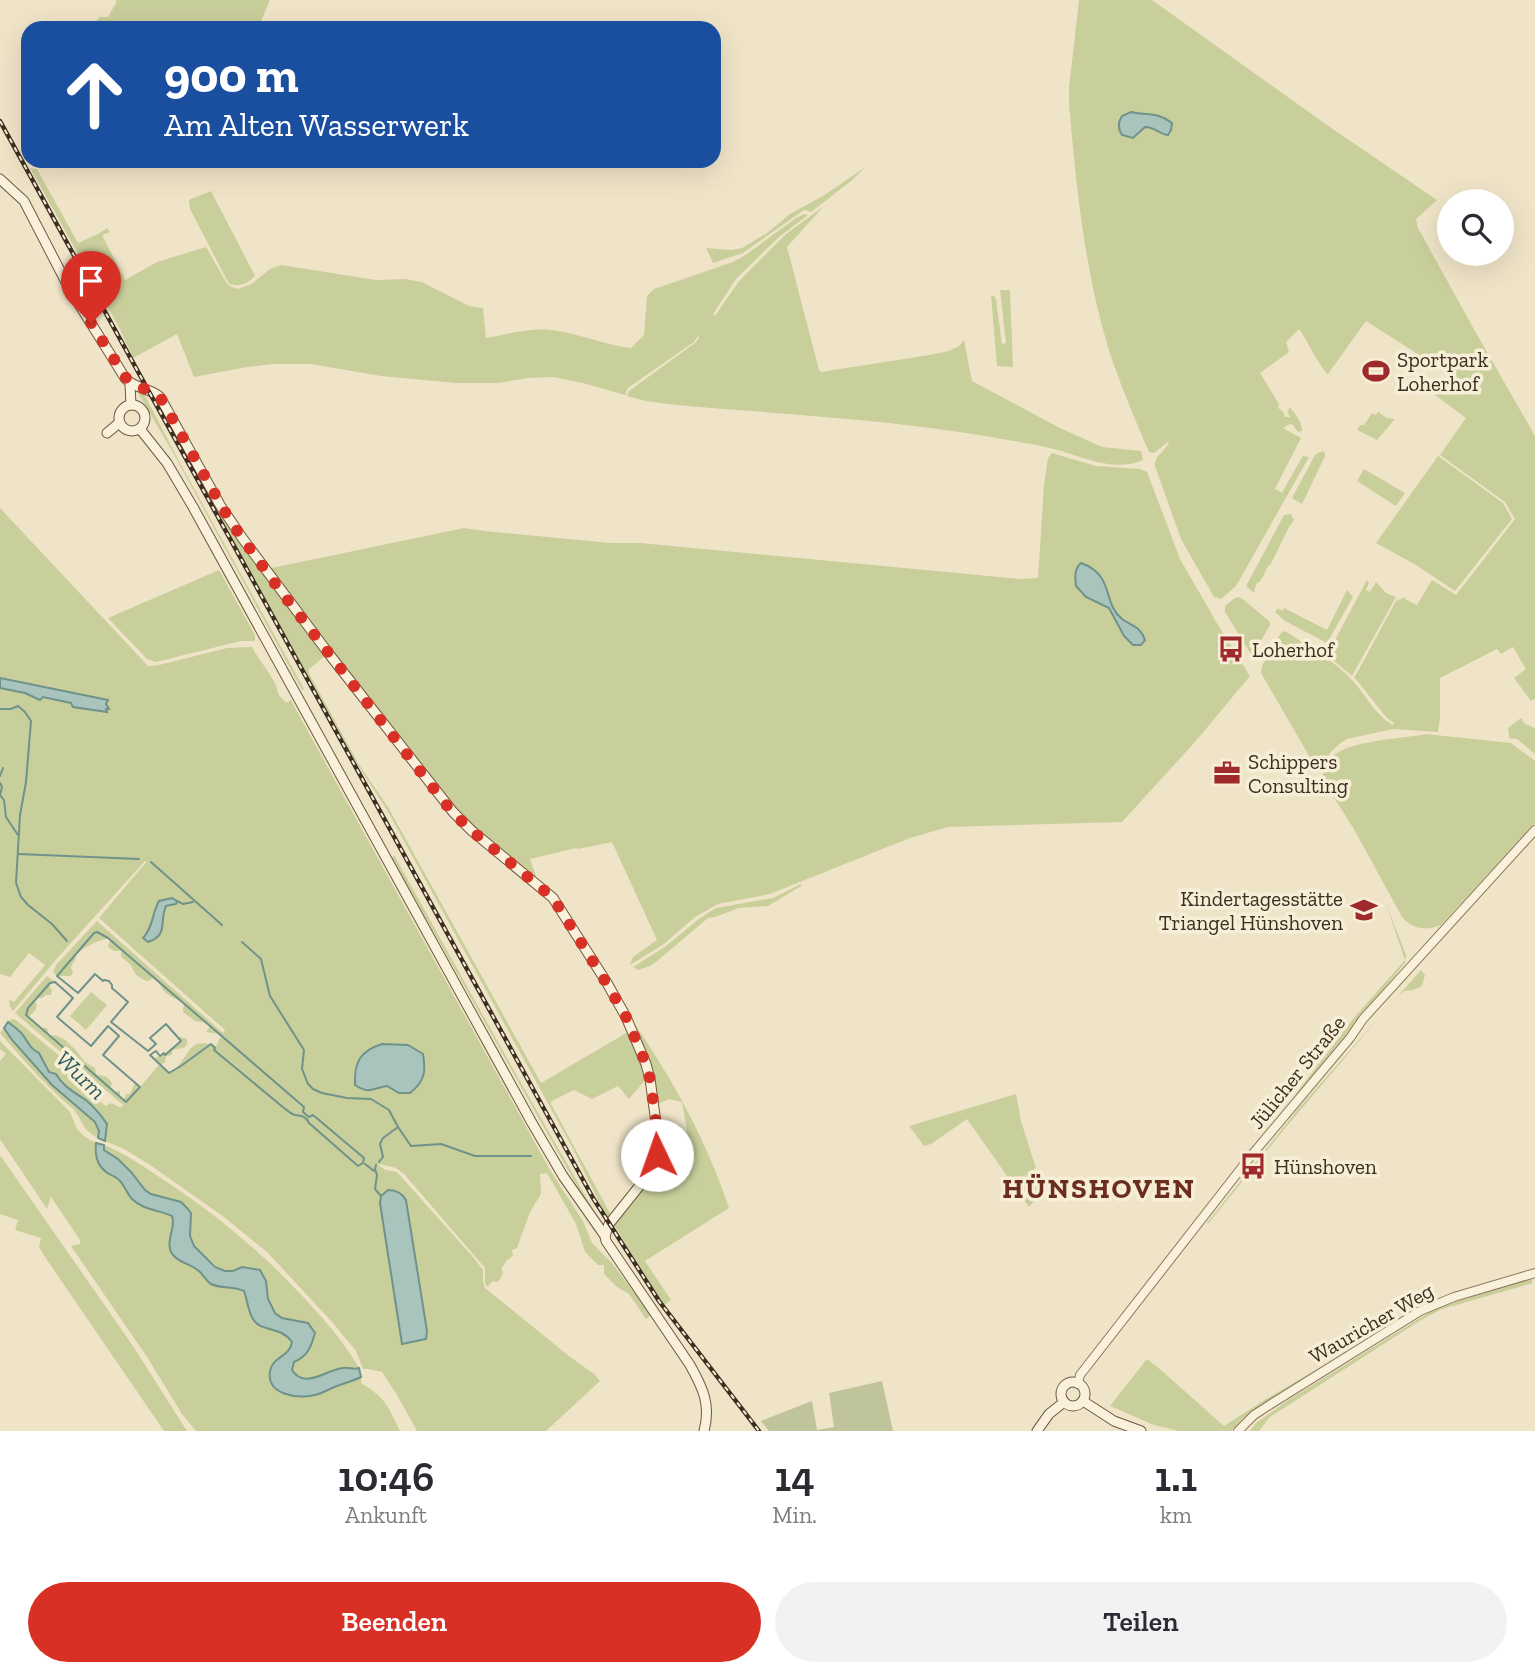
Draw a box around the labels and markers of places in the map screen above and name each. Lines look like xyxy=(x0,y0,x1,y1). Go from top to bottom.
pin xyxy=(61,251,121,323)
place label: Sportpark Loherhof xyxy=(1397,347,1489,396)
sports icon: Sportpark Loherhof xyxy=(1361,356,1391,386)
bus stop icon: Loherhof xyxy=(1216,634,1246,664)
place label: Loherhof xyxy=(1252,637,1335,662)
place label: Schippers Consulting xyxy=(1248,749,1349,798)
office icon: Schippers Consulting xyxy=(1212,758,1242,788)
place label: Kindertagesstätte Triangel Hünshoven xyxy=(1159,886,1343,935)
school or university icon: Kindertagesstätte Triangel Hünshoven xyxy=(1349,895,1379,925)
bus stop icon: Hünshoven xyxy=(1238,1151,1268,1181)
place label: Hünshoven xyxy=(1274,1154,1377,1179)

